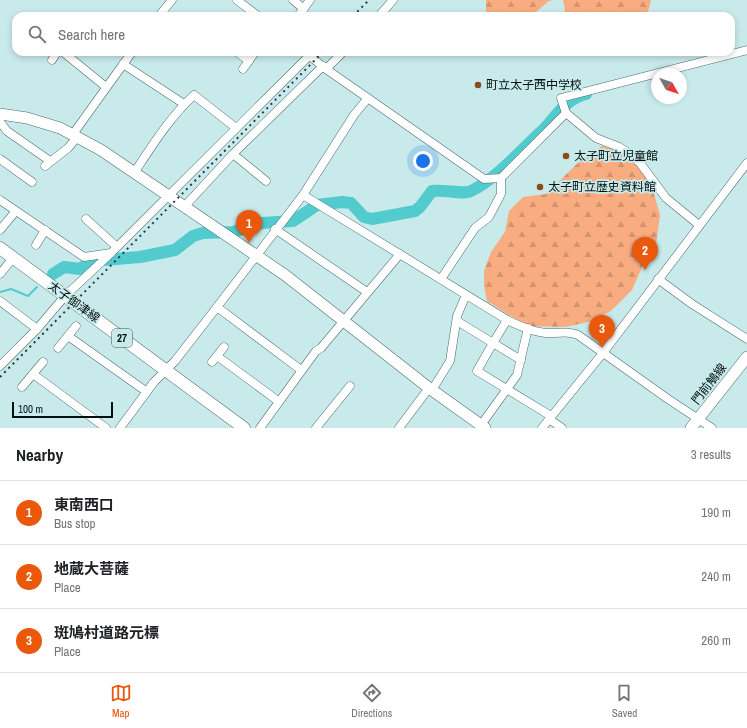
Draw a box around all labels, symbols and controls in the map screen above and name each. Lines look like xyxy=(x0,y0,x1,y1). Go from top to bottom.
search box xyxy=(12,12,735,56)
icon: search xyxy=(26,23,48,45)
text: Search here xyxy=(58,24,125,45)
north arrow xyxy=(651,68,687,104)
place label: 町立太子西中学校 xyxy=(486,77,582,93)
marker: 町立太子西中学校 xyxy=(473,80,483,90)
place label: 太子町立児童館 xyxy=(574,148,658,164)
your location xyxy=(413,151,433,171)
marker: 太子町立児童館 xyxy=(561,151,571,161)
place label: 太子町立歴史資料館 xyxy=(548,179,656,195)
marker: 太子町立歴史資料館 xyxy=(535,182,545,192)
pin: 1 xyxy=(236,210,262,243)
pin: 2 xyxy=(632,237,658,270)
street label: 太子御津線 xyxy=(45,278,103,326)
pin: 3 xyxy=(589,315,615,348)
road number: 27 xyxy=(112,329,132,347)
street label: 門前鵤線 xyxy=(688,360,730,408)
scale bar xyxy=(12,400,113,419)
text: 100 m xyxy=(18,402,43,416)
text: Nearby xyxy=(16,443,63,466)
text: 3 results xyxy=(691,446,731,463)
text: 東南西口 xyxy=(54,494,114,515)
text: 1 xyxy=(26,504,32,521)
text: 190 m xyxy=(701,504,731,521)
text: Bus stop xyxy=(54,515,95,532)
text: 地蔵大菩薩 xyxy=(54,558,129,579)
text: 2 xyxy=(26,568,32,585)
text: 240 m xyxy=(701,568,731,585)
text: Place xyxy=(54,579,81,596)
text: 斑鳩村道路元標 xyxy=(54,622,159,643)
text: 3 xyxy=(26,632,32,649)
text: 260 m xyxy=(701,632,731,649)
text: Place xyxy=(54,643,81,660)
tab: Map xyxy=(110,682,132,720)
tab: Directions xyxy=(351,682,392,720)
tab: Saved xyxy=(612,682,637,720)

